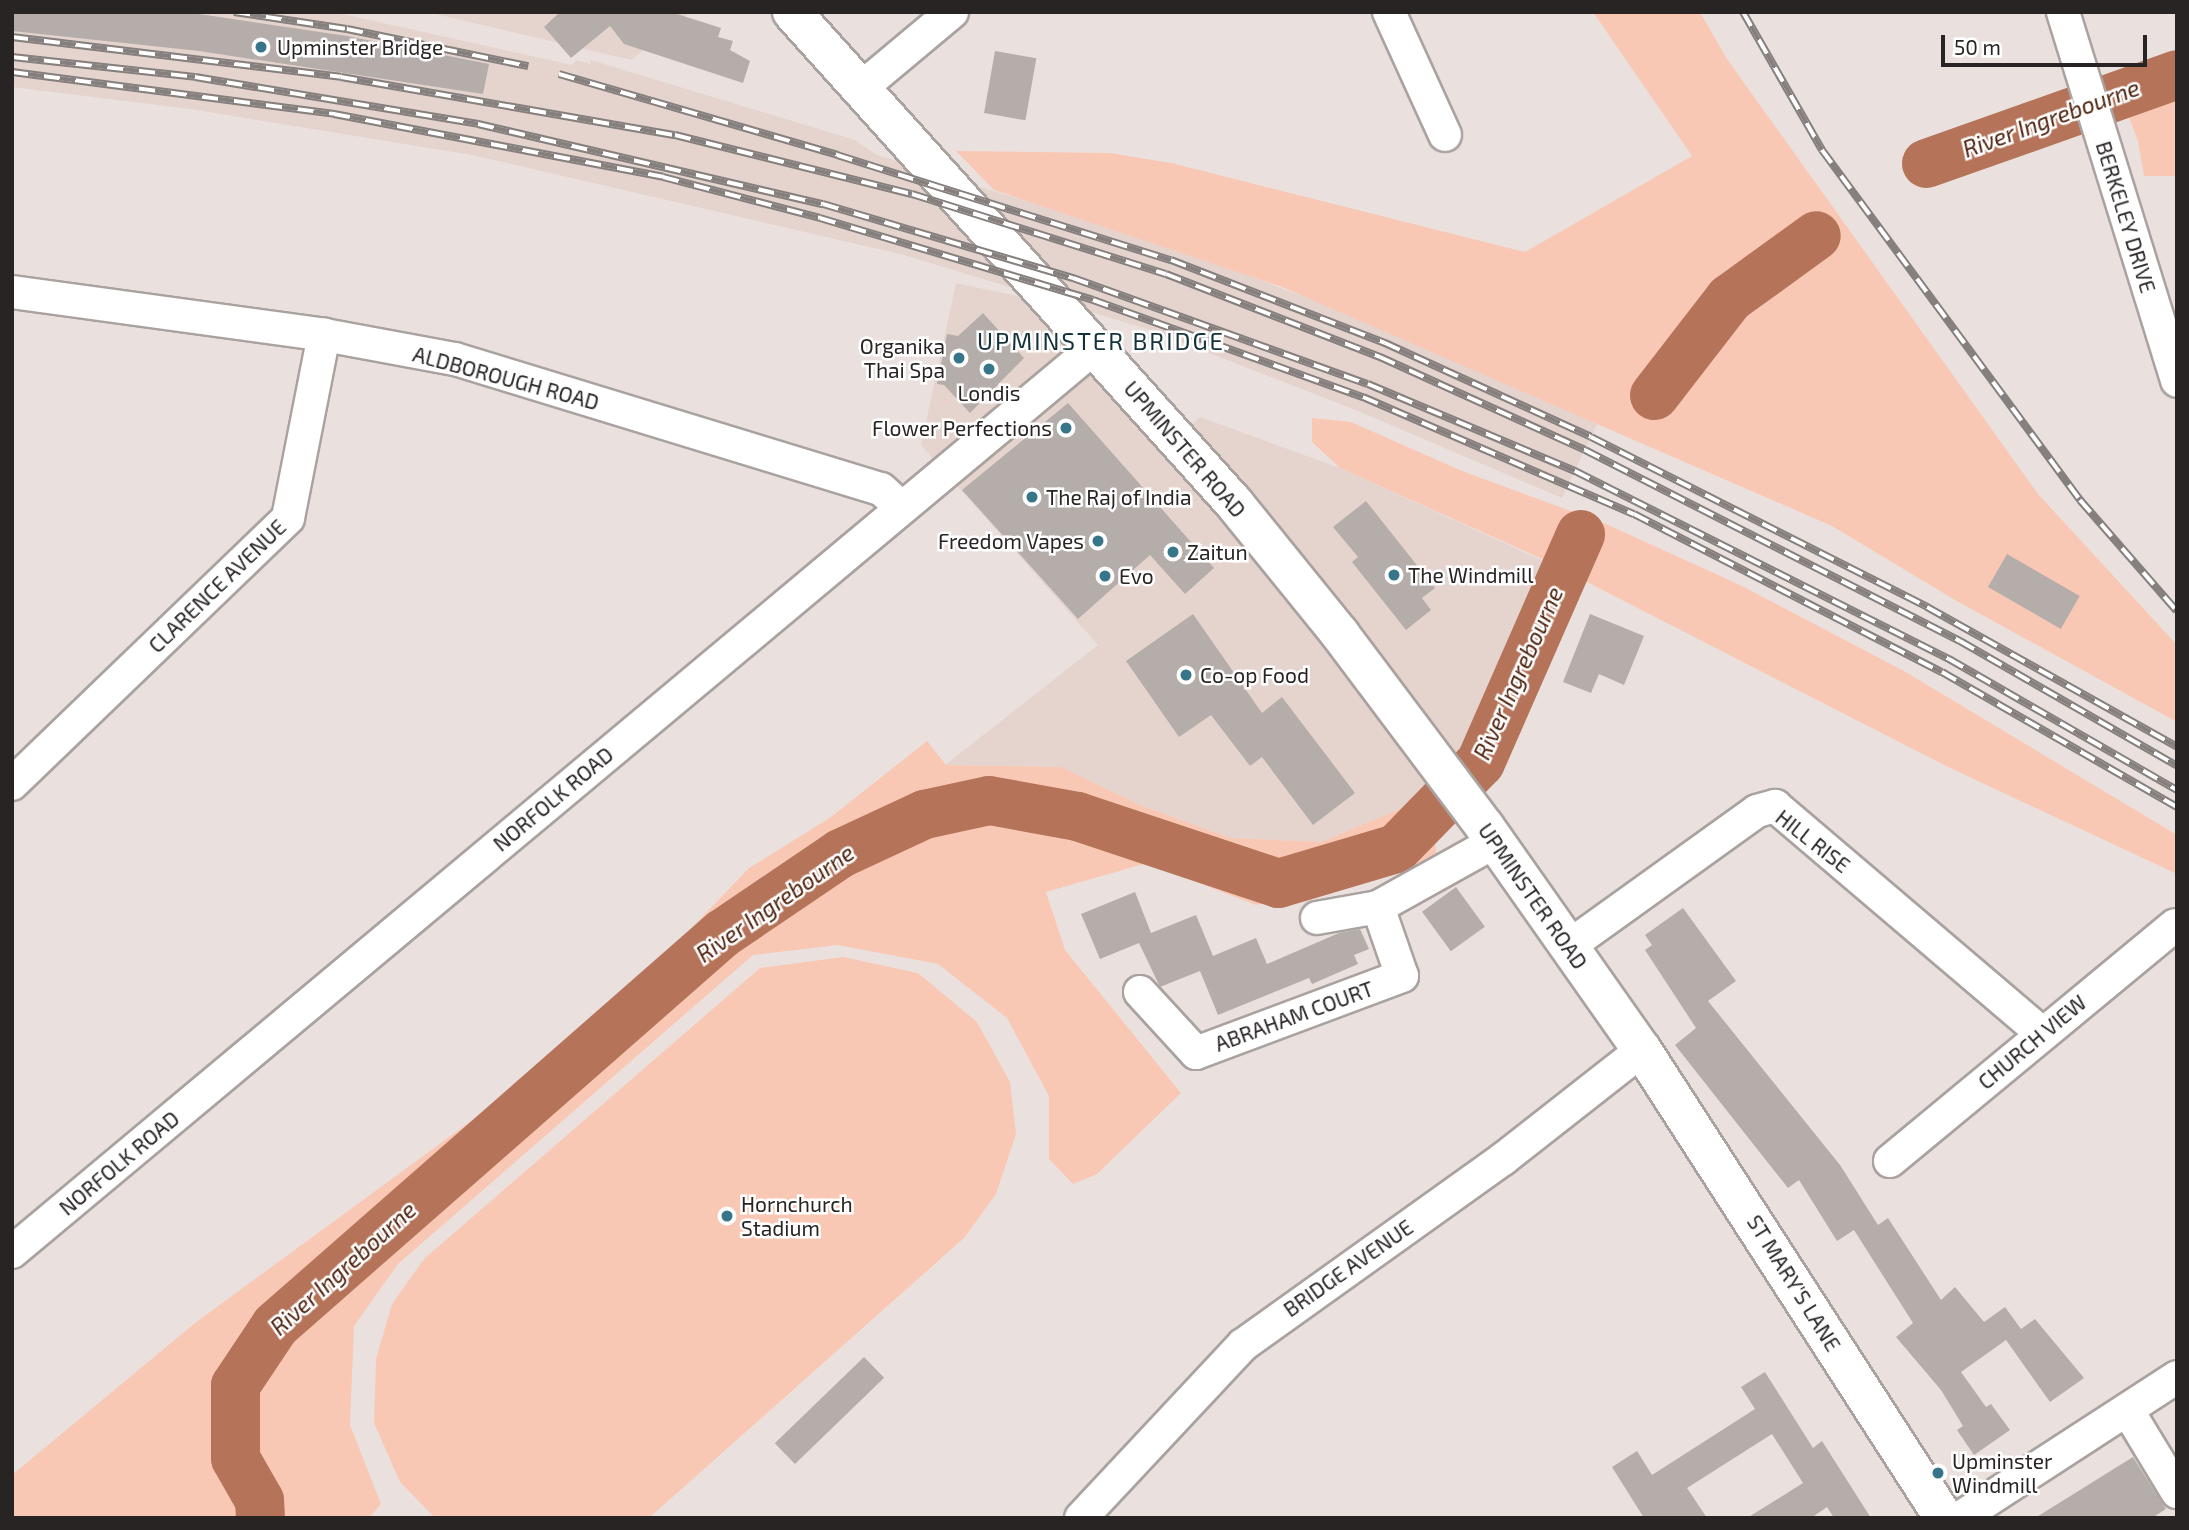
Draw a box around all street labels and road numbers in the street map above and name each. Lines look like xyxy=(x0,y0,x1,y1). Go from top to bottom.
street label: BERKELEY DRIVE xyxy=(2091,138,2161,296)
street label: ALDBOROUGH ROAD xyxy=(410,341,602,415)
street label: UPMINSTER ROAD xyxy=(1119,376,1251,522)
street label: CLARENCE AVENUE xyxy=(143,514,291,658)
street label: NORFOLK ROAD xyxy=(488,742,618,856)
street label: HILL RISE xyxy=(1771,804,1855,878)
street label: UPMINSTER ROAD xyxy=(1473,818,1593,974)
street label: ABRAHAM COURT xyxy=(1211,976,1377,1056)
street label: CHURCH VIEW xyxy=(1973,989,2091,1095)
street label: NORFOLK ROAD xyxy=(54,1106,184,1220)
street label: ST MARY'S LANE xyxy=(1742,1210,1846,1356)
street label: BRIDGE AVENUE xyxy=(1278,1214,1418,1322)

